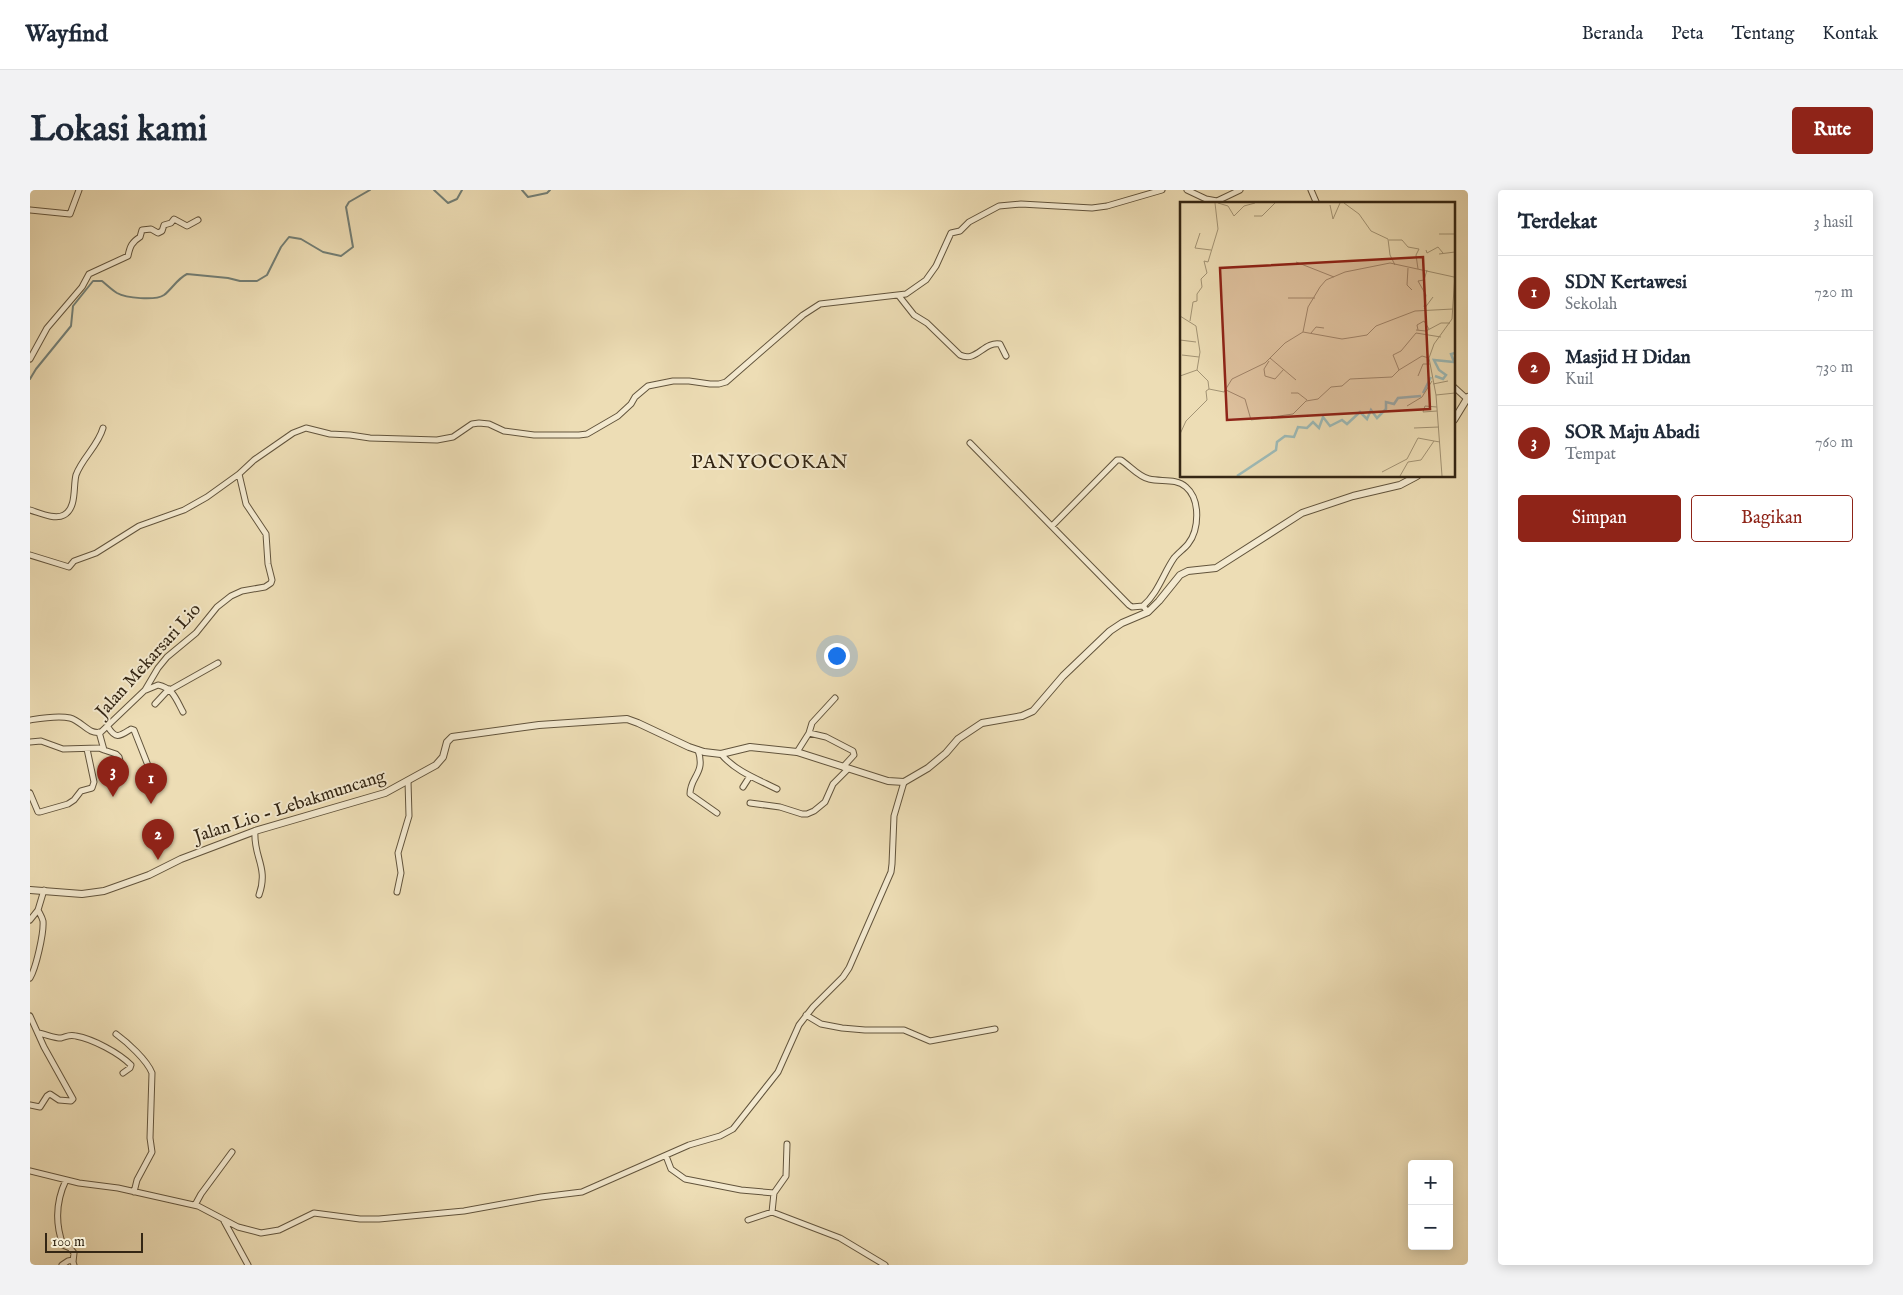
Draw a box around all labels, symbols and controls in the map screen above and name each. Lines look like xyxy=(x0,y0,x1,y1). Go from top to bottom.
text: Wayfind xyxy=(25,19,108,50)
text: Beranda xyxy=(1582,23,1643,46)
text: Peta xyxy=(1671,23,1704,46)
text: Tentang xyxy=(1732,23,1794,46)
text: Kontak xyxy=(1822,23,1878,46)
button: Rute xyxy=(1792,107,1873,154)
text: Lokasi kami xyxy=(30,108,207,153)
inset map xyxy=(1180,202,1456,478)
text: Terdekat xyxy=(1518,209,1597,236)
text: 3 hasil xyxy=(1814,213,1853,233)
text: SDN Kertawesi xyxy=(1565,271,1687,295)
text: 1 xyxy=(1531,283,1537,303)
text: 720 m xyxy=(1814,283,1853,303)
text: Sekolah xyxy=(1565,295,1617,315)
text: Masjid H Didan xyxy=(1565,346,1691,370)
text: 2 xyxy=(1530,358,1538,378)
text: 730 m xyxy=(1816,358,1853,378)
text: Kuil xyxy=(1565,370,1593,390)
text: SOR Maju Abadi xyxy=(1565,421,1700,445)
text: 3 xyxy=(1531,433,1537,453)
text: 760 m xyxy=(1815,433,1853,453)
text: Tempat xyxy=(1565,445,1616,465)
district label: PANYOCOKAN xyxy=(691,450,849,475)
button: Simpan xyxy=(1518,495,1681,542)
button: Bagikan xyxy=(1691,495,1853,542)
street label: Jalan Mekarsari Lio xyxy=(90,599,207,725)
your location xyxy=(824,643,850,669)
pin: 3 xyxy=(97,756,129,797)
pin: 1 xyxy=(135,763,167,804)
street label: Jalan Lio - Lebakmuncang xyxy=(189,765,389,849)
pin: 2 xyxy=(142,819,174,860)
map controls xyxy=(1408,1160,1453,1250)
button: + xyxy=(1408,1160,1453,1205)
button: − xyxy=(1408,1205,1453,1250)
scale bar xyxy=(45,1230,142,1253)
text: 100 m xyxy=(52,1233,85,1251)

